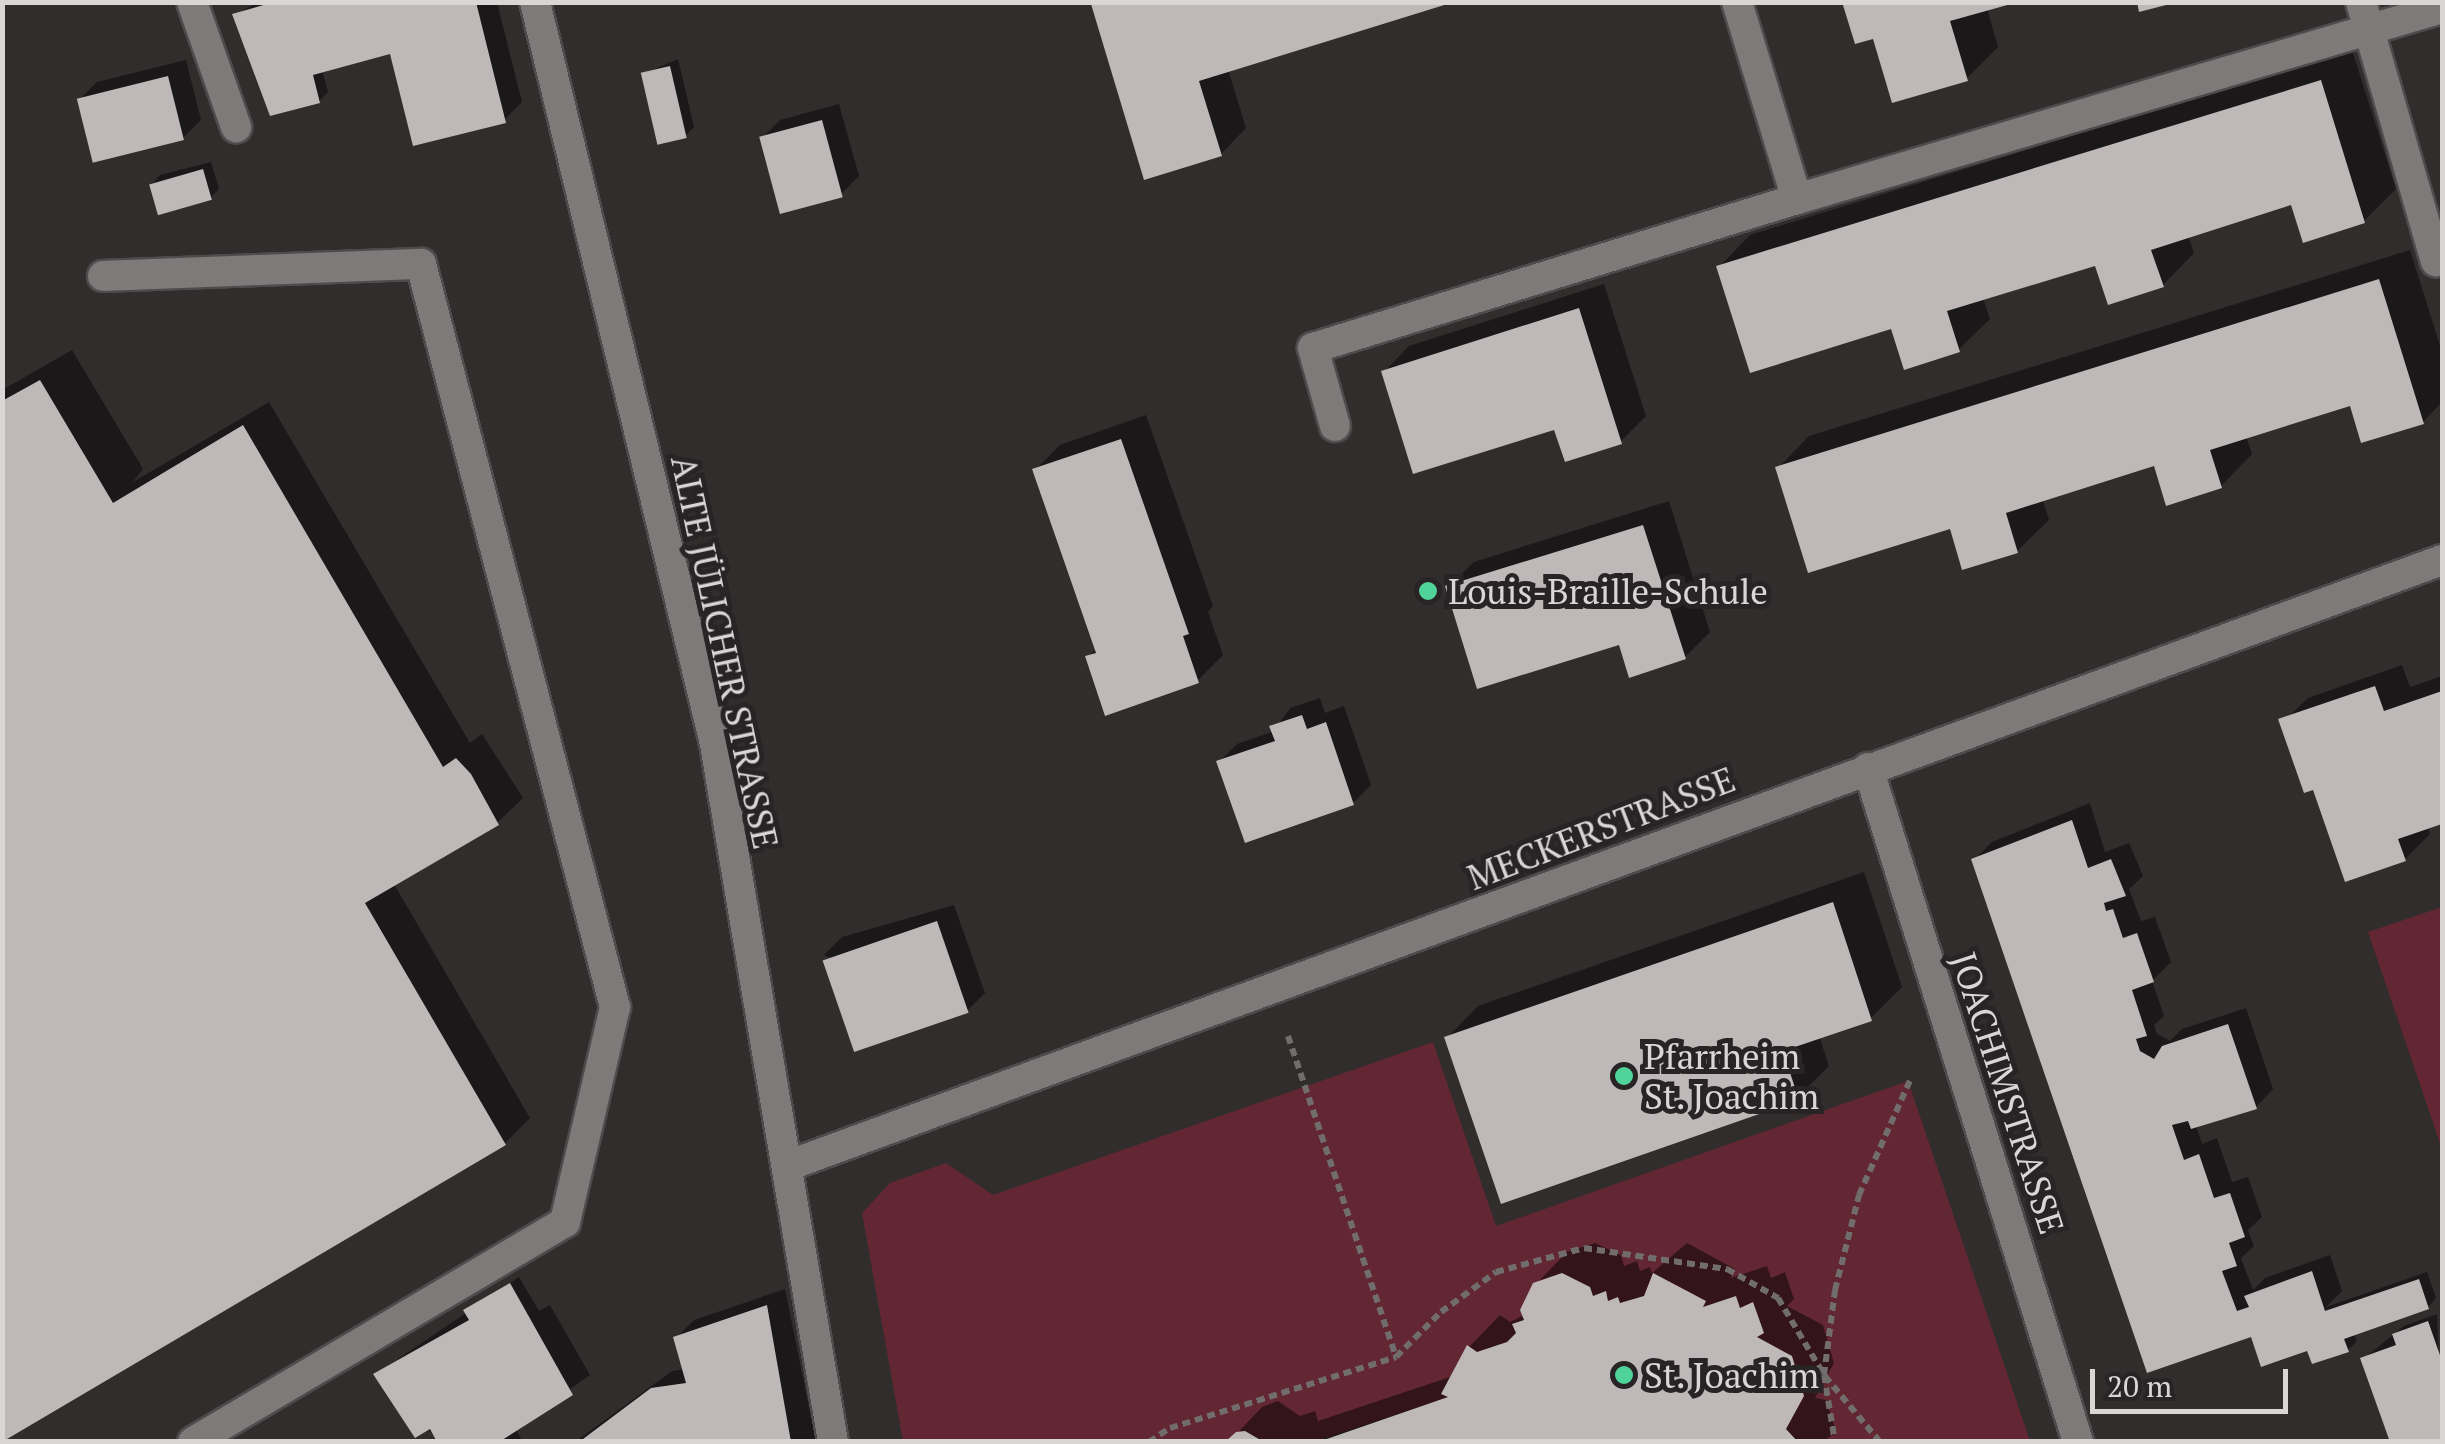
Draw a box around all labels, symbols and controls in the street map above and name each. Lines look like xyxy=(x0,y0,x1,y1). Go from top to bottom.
street label: ALTE JÜLICHER STRASSE xyxy=(663,452,787,852)
place label: Louis-Braille-Schule xyxy=(1448,570,1768,612)
marker: Louis-Braille-Schule xyxy=(1417,580,1439,602)
street label: MECKERSTRASSE xyxy=(1461,758,1741,898)
street label: JOACHIMSTRASSE xyxy=(1943,947,2073,1239)
place label: Pfarrheim St. Joachim xyxy=(1644,1035,1821,1117)
marker: Pfarrheim St. Joachim xyxy=(1613,1065,1635,1087)
scale bar xyxy=(2095,1349,2292,1411)
place label: St. Joachim xyxy=(1644,1354,1821,1396)
marker: St. Joachim xyxy=(1613,1364,1635,1386)
text: 20 m xyxy=(2107,1366,2172,1406)

